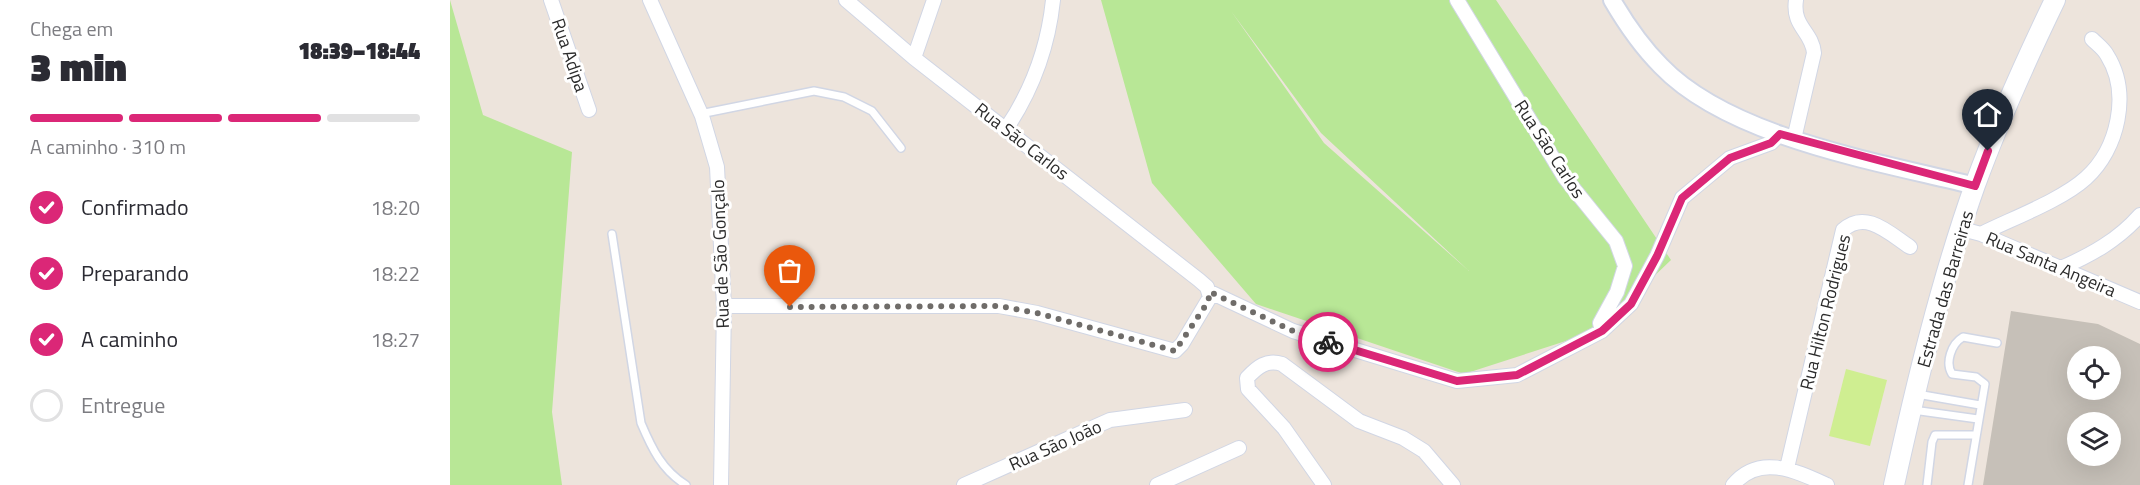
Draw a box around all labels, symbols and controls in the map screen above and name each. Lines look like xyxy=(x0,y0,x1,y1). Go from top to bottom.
text: Chega em xyxy=(30,13,113,44)
street label: Rua Adipa xyxy=(545,15,595,95)
text: 18:39–18:44 xyxy=(298,34,420,68)
text: 3 min xyxy=(30,37,127,96)
pin xyxy=(1962,89,2013,151)
street label: Rua São Carlos xyxy=(1508,94,1592,204)
street label: Rua São Carlos xyxy=(969,96,1075,186)
icon: home xyxy=(1971,98,2004,131)
text: A caminho · 310 m xyxy=(30,131,186,162)
street label: Rua de São Gonçalo xyxy=(704,179,736,329)
text: Confirmado xyxy=(81,190,189,224)
icon: check xyxy=(30,191,63,224)
text: 18:20 xyxy=(371,192,420,223)
street label: Estrada das Barreiras xyxy=(1910,207,1980,371)
street label: Rua Santa Angeira xyxy=(1982,224,2120,304)
street label: Rua Hilton Rodrigues xyxy=(1793,231,1857,393)
pin xyxy=(764,245,815,307)
icon: bag xyxy=(773,254,806,287)
text: Preparando xyxy=(81,256,189,290)
icon: check xyxy=(30,257,63,290)
text: 18:22 xyxy=(371,258,420,289)
courier xyxy=(1298,312,1358,372)
text: A caminho xyxy=(81,322,178,356)
icon: check xyxy=(30,323,63,356)
text: 18:27 xyxy=(371,324,420,355)
icon: bike xyxy=(1312,326,1345,359)
map controls xyxy=(2067,346,2121,466)
button: locate xyxy=(2067,346,2121,400)
text: Entregue xyxy=(81,388,165,422)
button: layers xyxy=(2067,412,2121,466)
street label: Rua São João xyxy=(1004,413,1106,477)

